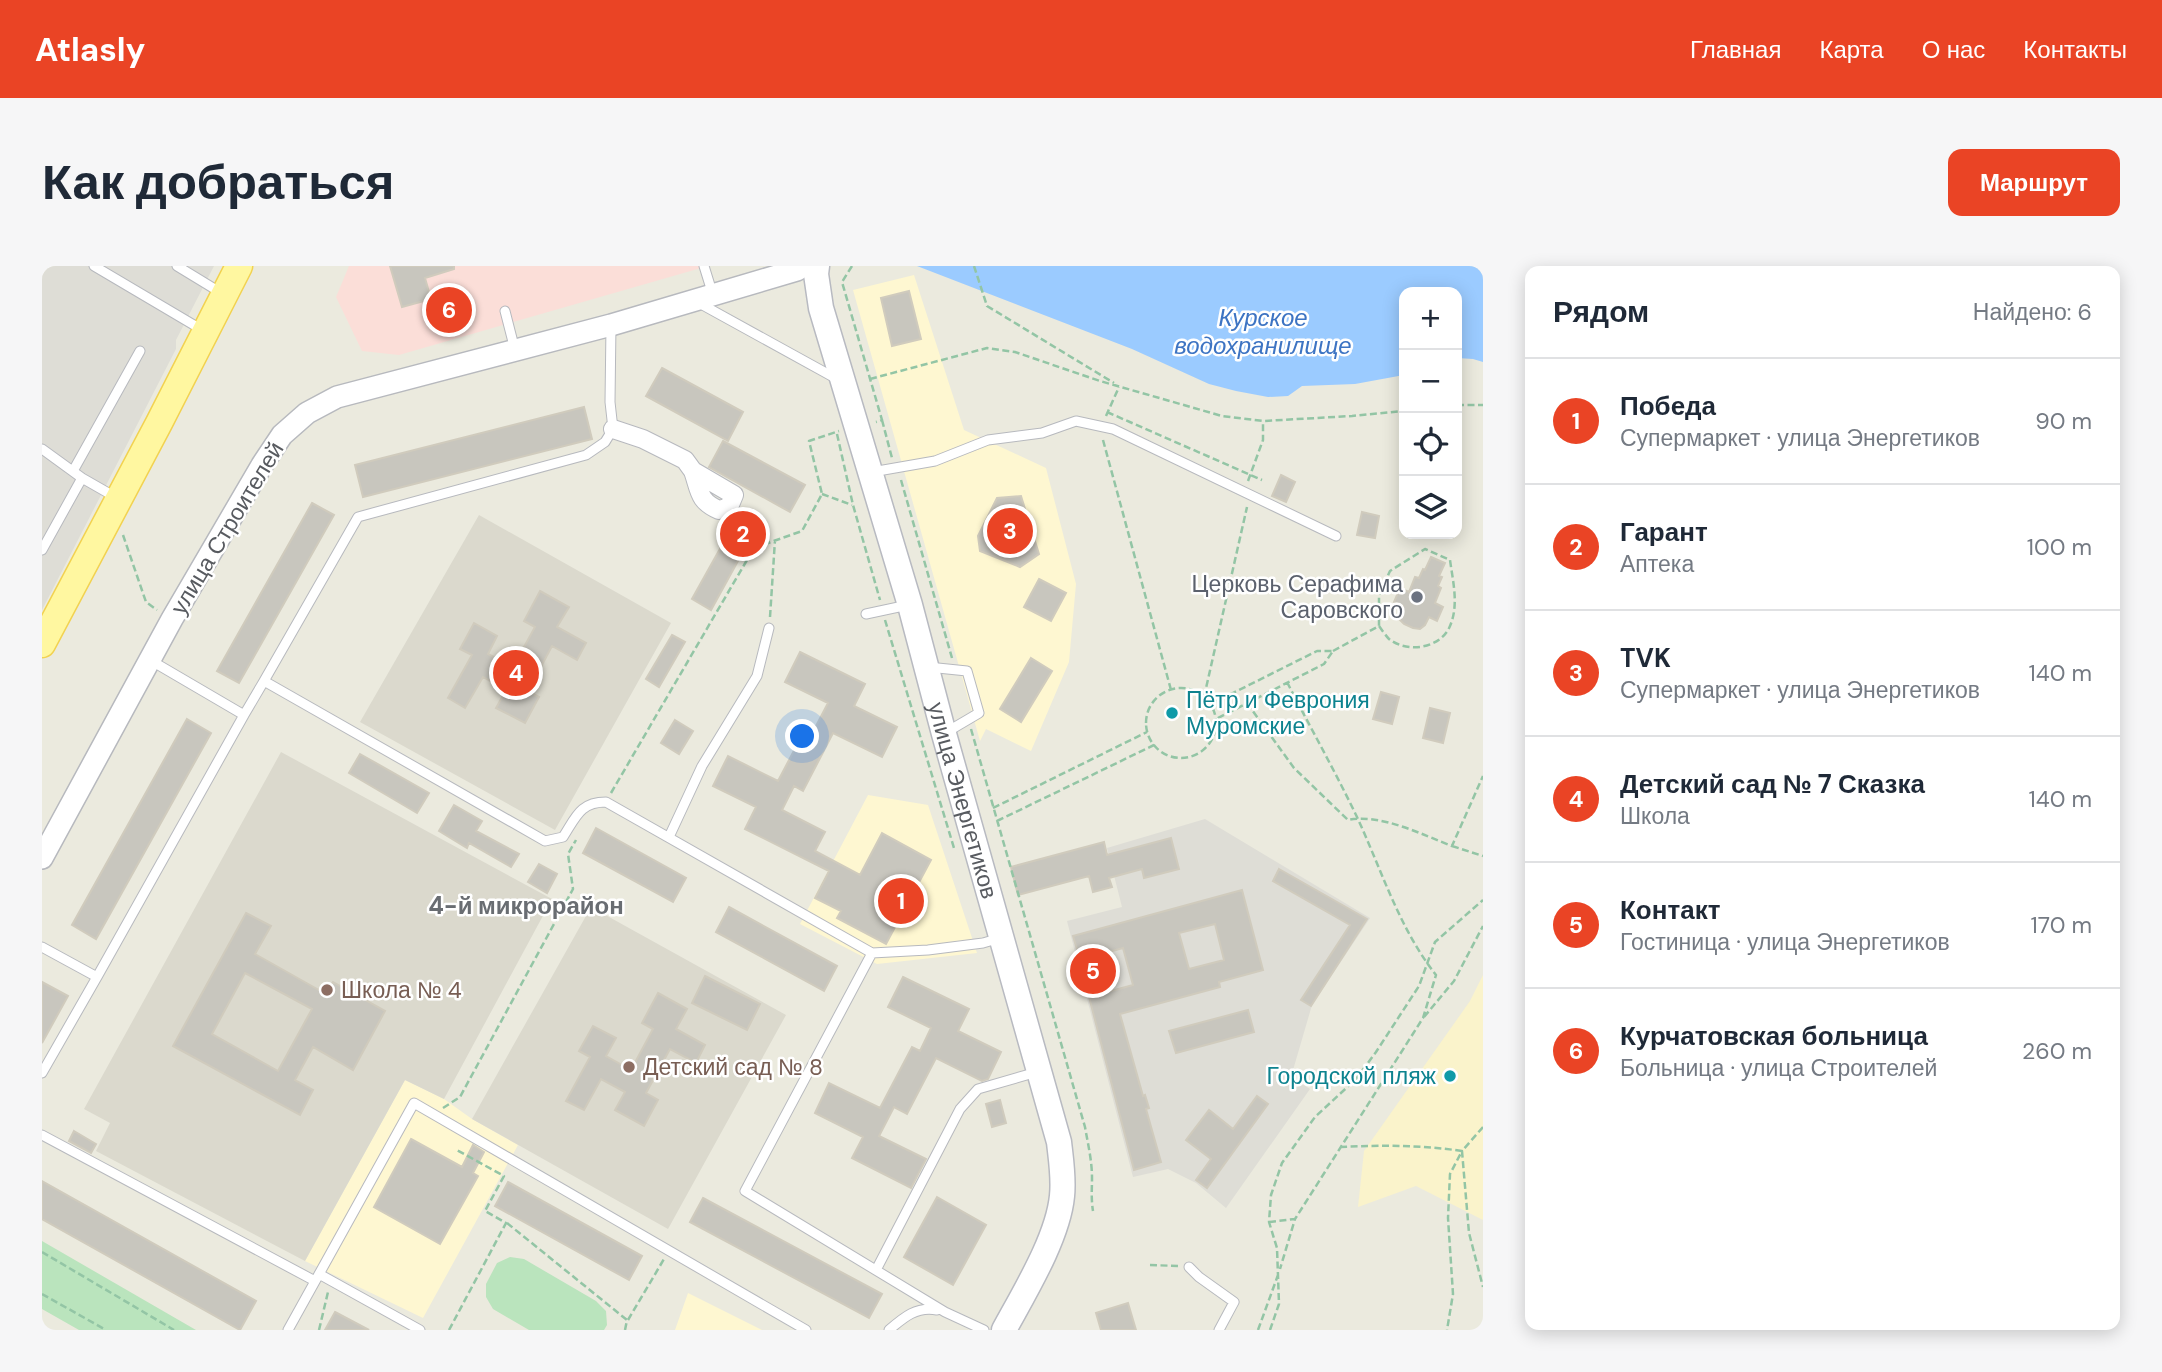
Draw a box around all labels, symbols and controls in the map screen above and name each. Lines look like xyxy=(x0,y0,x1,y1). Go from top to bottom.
text: Atlasly xyxy=(35,28,145,71)
text: Главная xyxy=(1690,34,1781,65)
text: Карта xyxy=(1819,34,1884,65)
text: О нас xyxy=(1922,34,1985,65)
text: Контакты xyxy=(2023,34,2127,65)
button: Маршрут xyxy=(1948,149,2120,216)
text: Как добраться xyxy=(42,150,394,214)
pin: 6 xyxy=(426,284,472,336)
map controls xyxy=(1399,287,1462,539)
button: + xyxy=(1399,287,1462,350)
text: Рядом xyxy=(1553,292,1649,331)
text: Найдено: 6 xyxy=(1973,297,2092,327)
water label: Курское водохранилище xyxy=(1174,302,1352,361)
button: − xyxy=(1399,350,1462,413)
text: Победа xyxy=(1620,389,1716,423)
text: 1 xyxy=(1572,406,1580,436)
text: 90 m xyxy=(2035,406,2092,436)
button: locate xyxy=(1399,413,1462,476)
text: Супермаркет · улица Энергетиков xyxy=(1620,423,1980,453)
street label: улица Строителей xyxy=(164,436,290,620)
button: layers xyxy=(1399,476,1462,539)
pin: 3 xyxy=(987,505,1033,557)
pin: 2 xyxy=(720,508,766,560)
text: Гарант xyxy=(1620,515,1708,549)
text: 2 xyxy=(1569,532,1583,562)
text: 100 m xyxy=(2027,532,2092,562)
text: Аптека xyxy=(1620,549,1694,579)
place label: Церковь Серафима Саровского xyxy=(1192,569,1403,625)
marker: Церковь Серафима Саровского xyxy=(1409,589,1425,605)
text: TVK xyxy=(1620,641,1671,675)
pin: 4 xyxy=(493,647,539,699)
text: 3 xyxy=(1569,658,1583,688)
text: 140 m xyxy=(2029,658,2092,688)
text: Супермаркет · улица Энергетиков xyxy=(1620,675,1980,705)
place label: Пётр и Феврония Муромские xyxy=(1186,685,1370,741)
street label: улица Энергетиков xyxy=(921,699,1005,902)
marker: Пётр и Феврония Муромские xyxy=(1164,705,1180,721)
your location xyxy=(785,719,819,753)
text: Детский сад № 7 Сказка xyxy=(1620,767,1925,801)
text: 4 xyxy=(1569,784,1583,814)
text: 140 m xyxy=(2029,784,2092,814)
text: Школа xyxy=(1620,801,1690,831)
pin: 1 xyxy=(878,875,924,927)
district label: 4-й микрорайон xyxy=(428,890,624,921)
text: Контакт xyxy=(1620,893,1720,927)
text: 5 xyxy=(1569,910,1583,940)
text: 170 m xyxy=(2031,910,2092,940)
text: Гостиница · улица Энергетиков xyxy=(1620,927,1950,957)
pin: 5 xyxy=(1070,945,1116,997)
place label: Школа № 4 xyxy=(341,975,462,1005)
marker: Школа № 4 xyxy=(319,982,335,998)
text: Курчатовская больница xyxy=(1620,1019,1928,1053)
text: 6 xyxy=(1569,1036,1583,1066)
text: 260 m xyxy=(2022,1036,2092,1066)
place label: Детский сад № 8 xyxy=(643,1052,823,1082)
text: Больница · улица Строителей xyxy=(1620,1053,1937,1083)
marker: Детский сад № 8 xyxy=(621,1059,637,1075)
place label: Городской пляж xyxy=(1267,1061,1437,1091)
marker: Городской пляж xyxy=(1442,1068,1458,1084)

